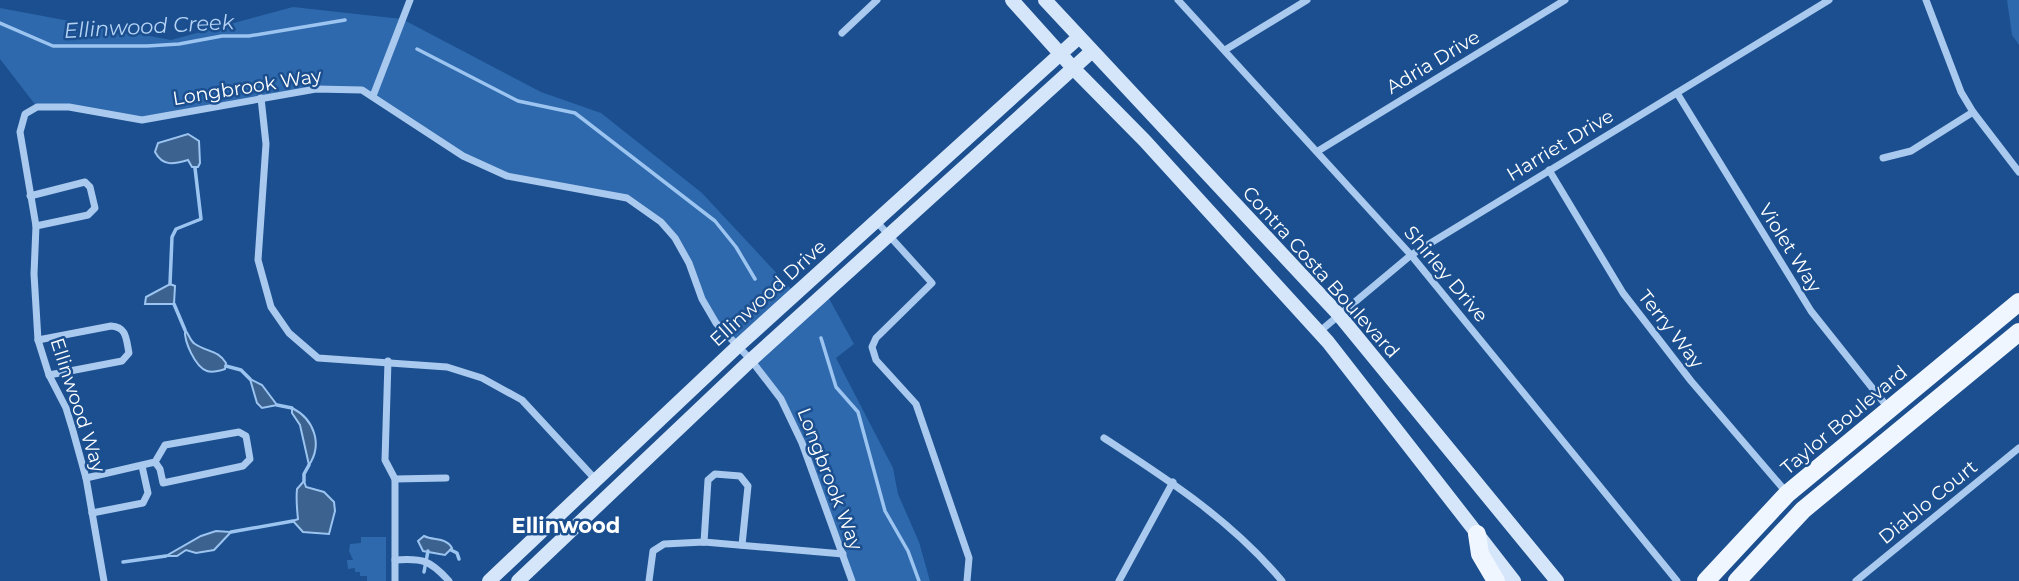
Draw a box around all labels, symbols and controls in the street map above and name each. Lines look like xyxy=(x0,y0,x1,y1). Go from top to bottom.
water label: Ellinwood Creek xyxy=(63,9,236,43)
street label: Adria Drive xyxy=(1382,25,1484,99)
street label: Longbrook Way xyxy=(171,64,324,110)
street label: Harriet Drive xyxy=(1502,104,1618,186)
street label: Contra Costa Boulevard xyxy=(1238,181,1404,363)
street label: Violet Way xyxy=(1754,199,1827,297)
street label: Shirley Drive xyxy=(1399,221,1493,327)
street label: Ellinwood Drive xyxy=(705,235,831,351)
street label: Terry Way xyxy=(1633,285,1709,373)
street label: Ellinwood Way xyxy=(45,335,111,476)
street label: Taylor Boulevard xyxy=(1776,360,1912,480)
street label: Longbrook Way xyxy=(792,405,868,554)
street label: Diablo Court xyxy=(1874,455,1982,549)
district label: Ellinwood xyxy=(512,513,620,538)

